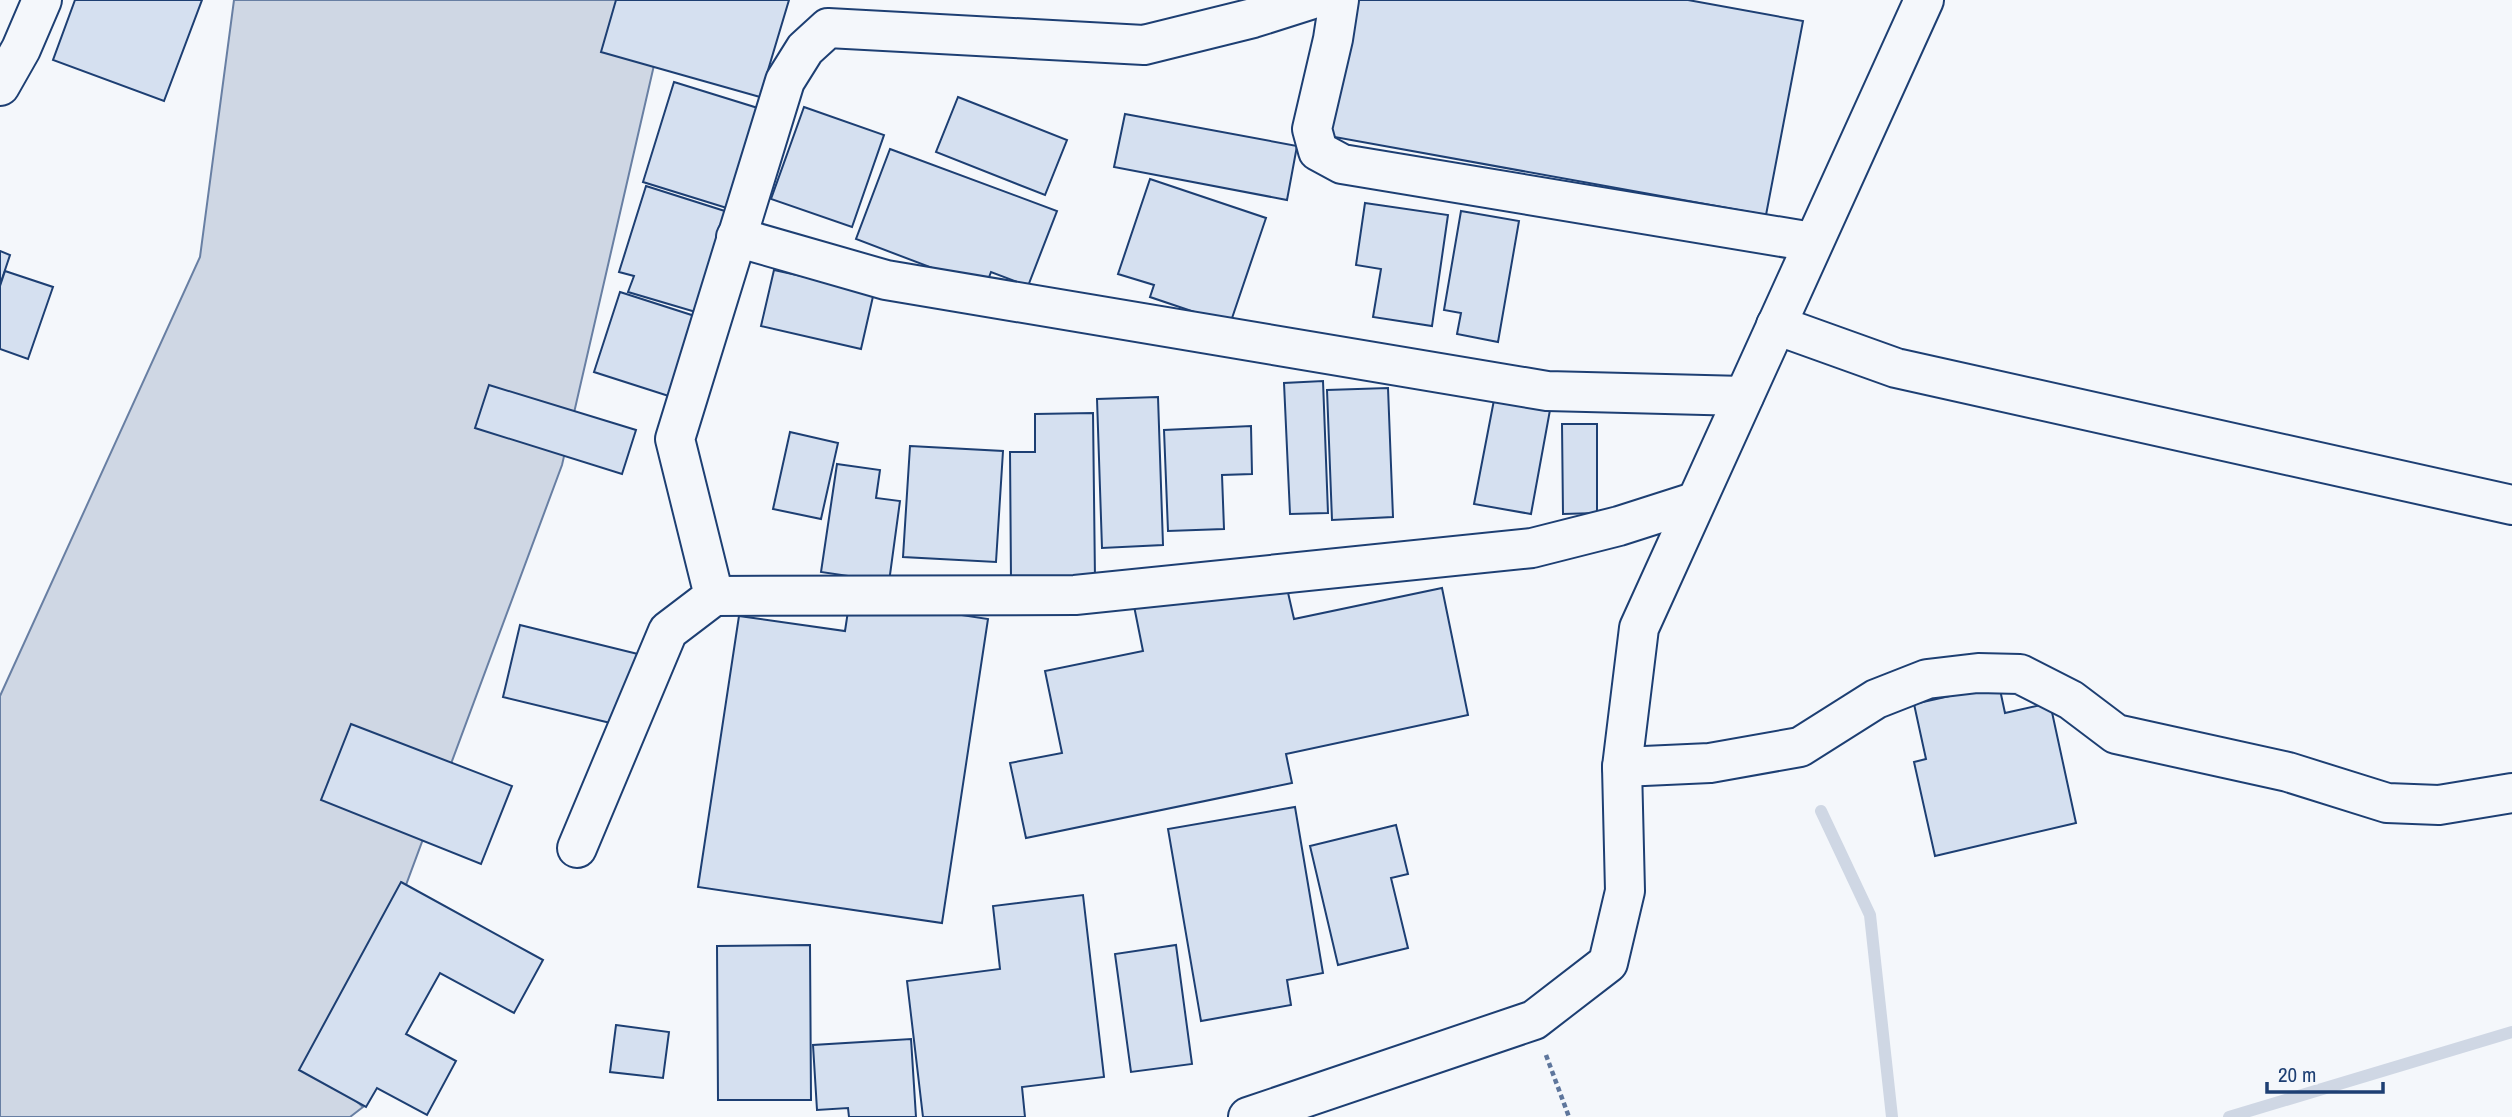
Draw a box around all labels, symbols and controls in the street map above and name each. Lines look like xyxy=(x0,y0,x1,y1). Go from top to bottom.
scale bar xyxy=(2267,1050,2382,1094)
text: 20 m xyxy=(2278,1060,2316,1089)

